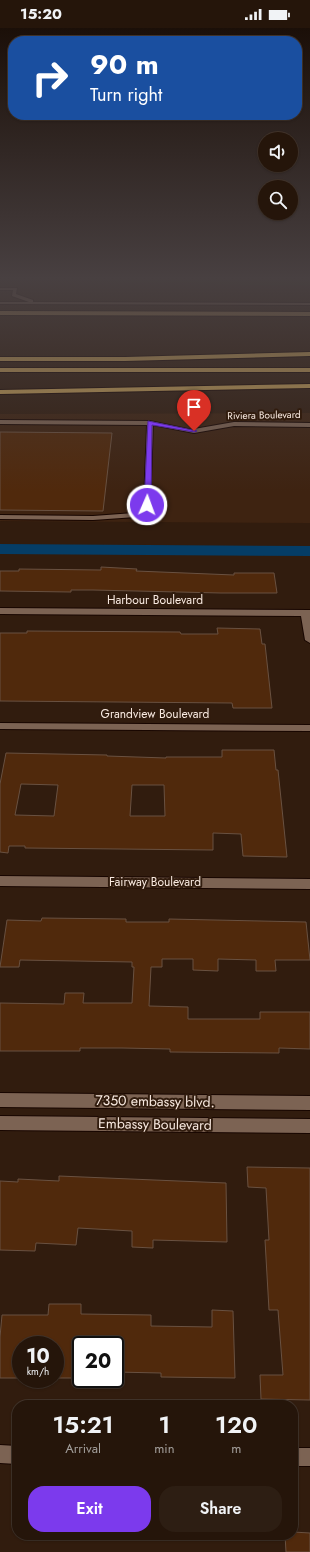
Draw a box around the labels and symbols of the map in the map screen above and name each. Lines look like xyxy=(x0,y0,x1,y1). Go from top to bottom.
pin xyxy=(177,390,211,431)
street label: Riviera Boulevard xyxy=(227,407,301,423)
position arrow xyxy=(126,484,168,526)
street label: Harbour Boulevard xyxy=(107,591,203,609)
street label: Grandview Boulevard xyxy=(101,705,209,723)
street label: Fairway Boulevard xyxy=(109,873,201,891)
street label: 7350 embassy blvd. xyxy=(95,1090,215,1112)
street label: Embassy Boulevard xyxy=(98,1113,212,1135)
speed limit sign: 20 xyxy=(72,1336,124,1388)

